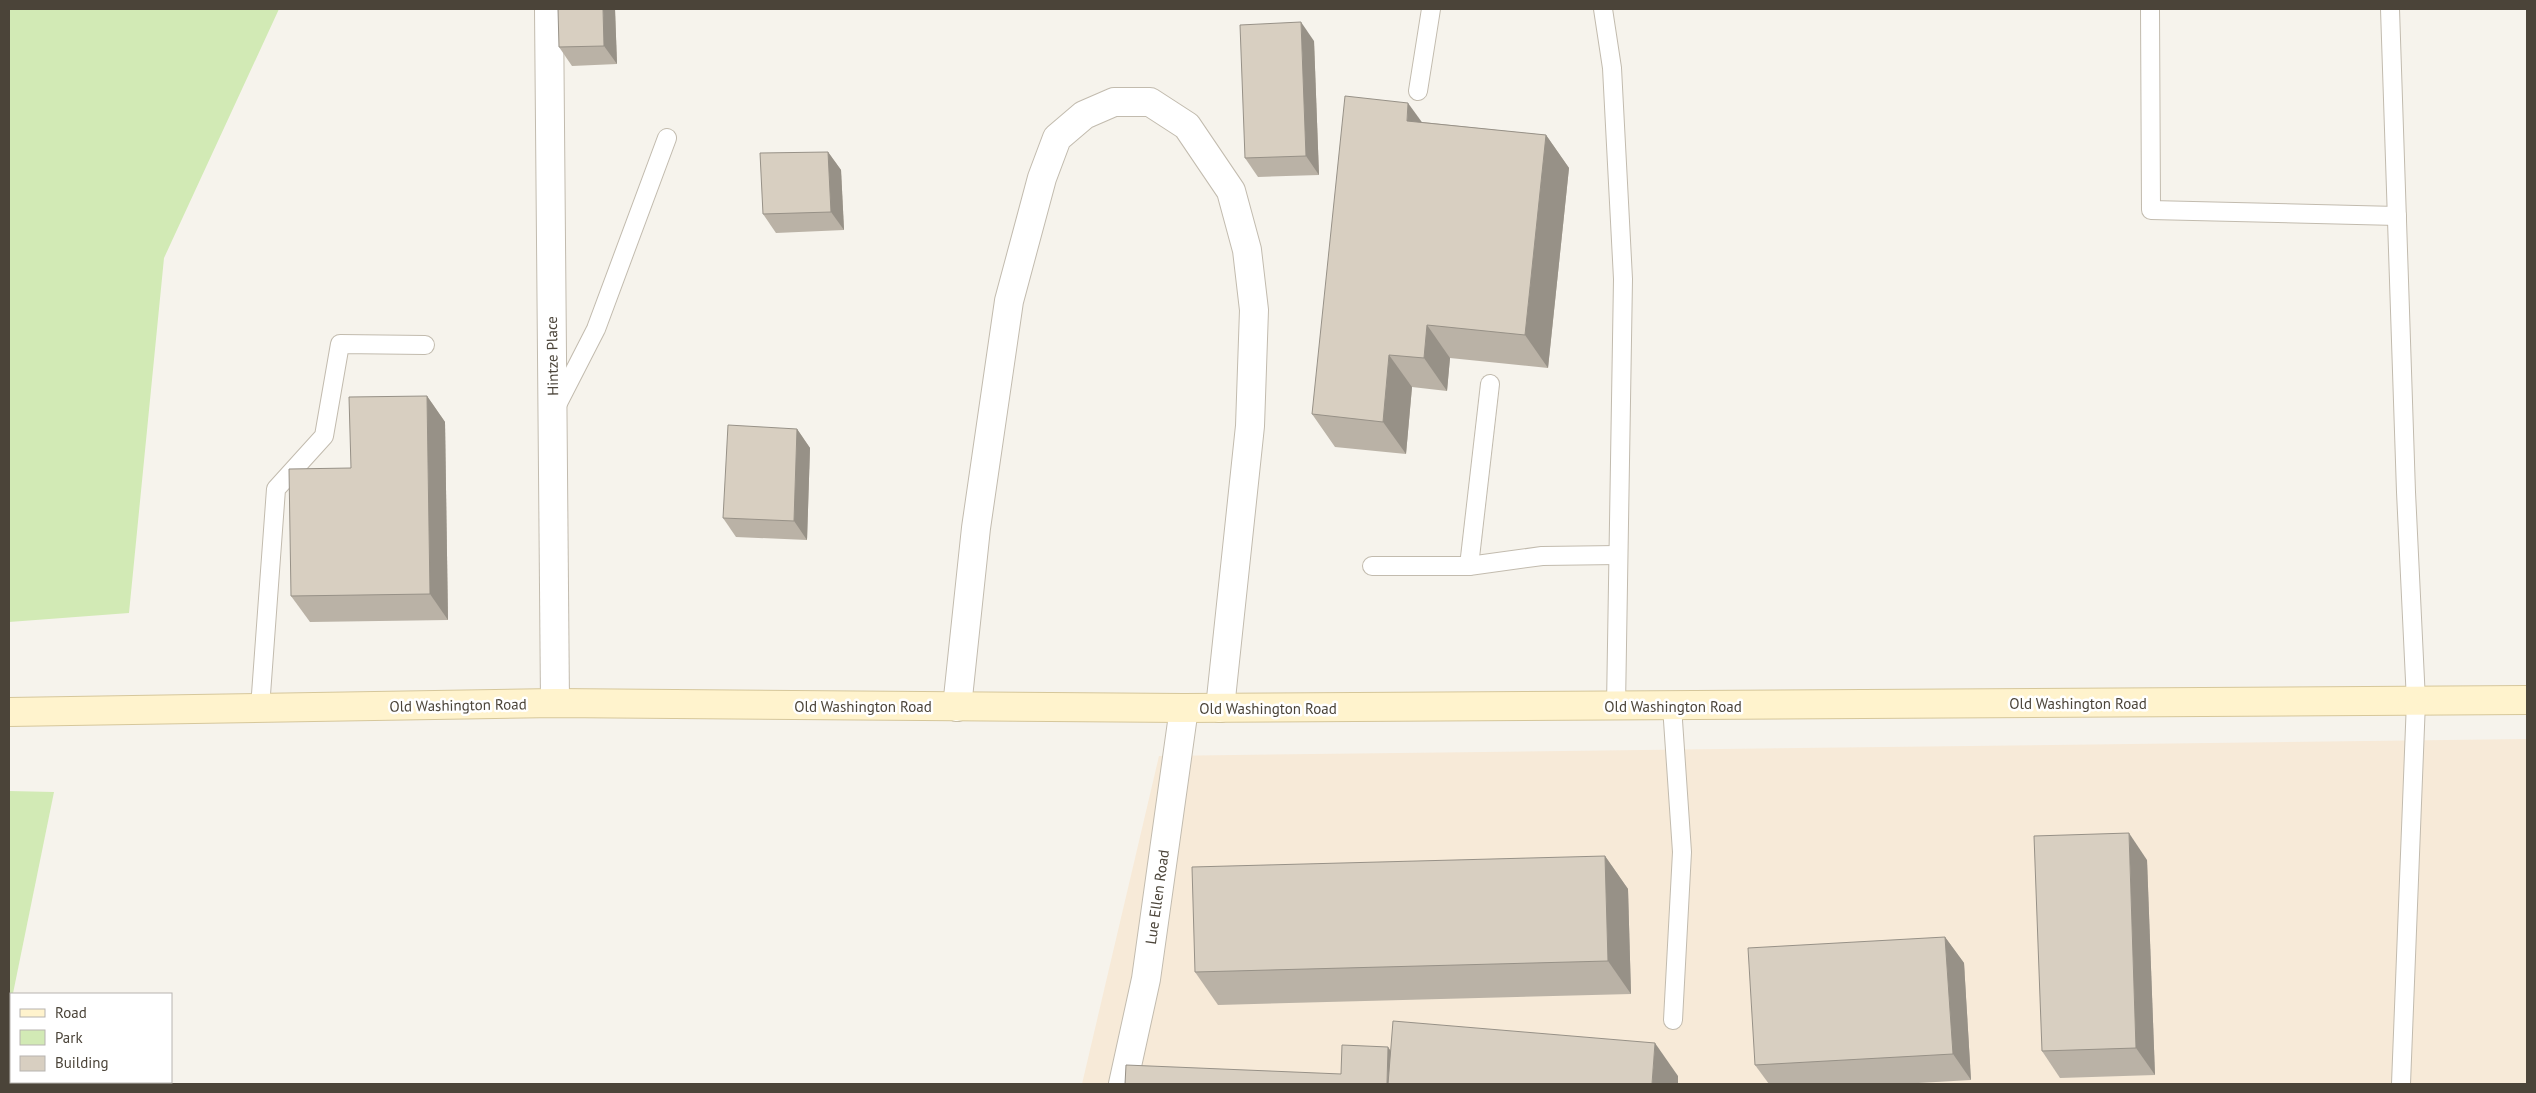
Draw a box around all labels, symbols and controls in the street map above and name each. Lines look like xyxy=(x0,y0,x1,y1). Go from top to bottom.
street label: Hintze Place xyxy=(542,316,562,396)
street label: Old Washington Road xyxy=(389,694,527,716)
street label: Old Washington Road xyxy=(2009,694,2147,713)
street label: Old Washington Road xyxy=(794,697,932,716)
street label: Old Washington Road xyxy=(1604,697,1742,716)
street label: Old Washington Road xyxy=(1199,699,1337,718)
street label: Lue Ellen Road xyxy=(1141,848,1173,946)
legend xyxy=(10,993,172,1083)
text: Road xyxy=(55,1003,87,1022)
text: Park xyxy=(55,1028,83,1047)
text: Building xyxy=(55,1053,109,1072)

